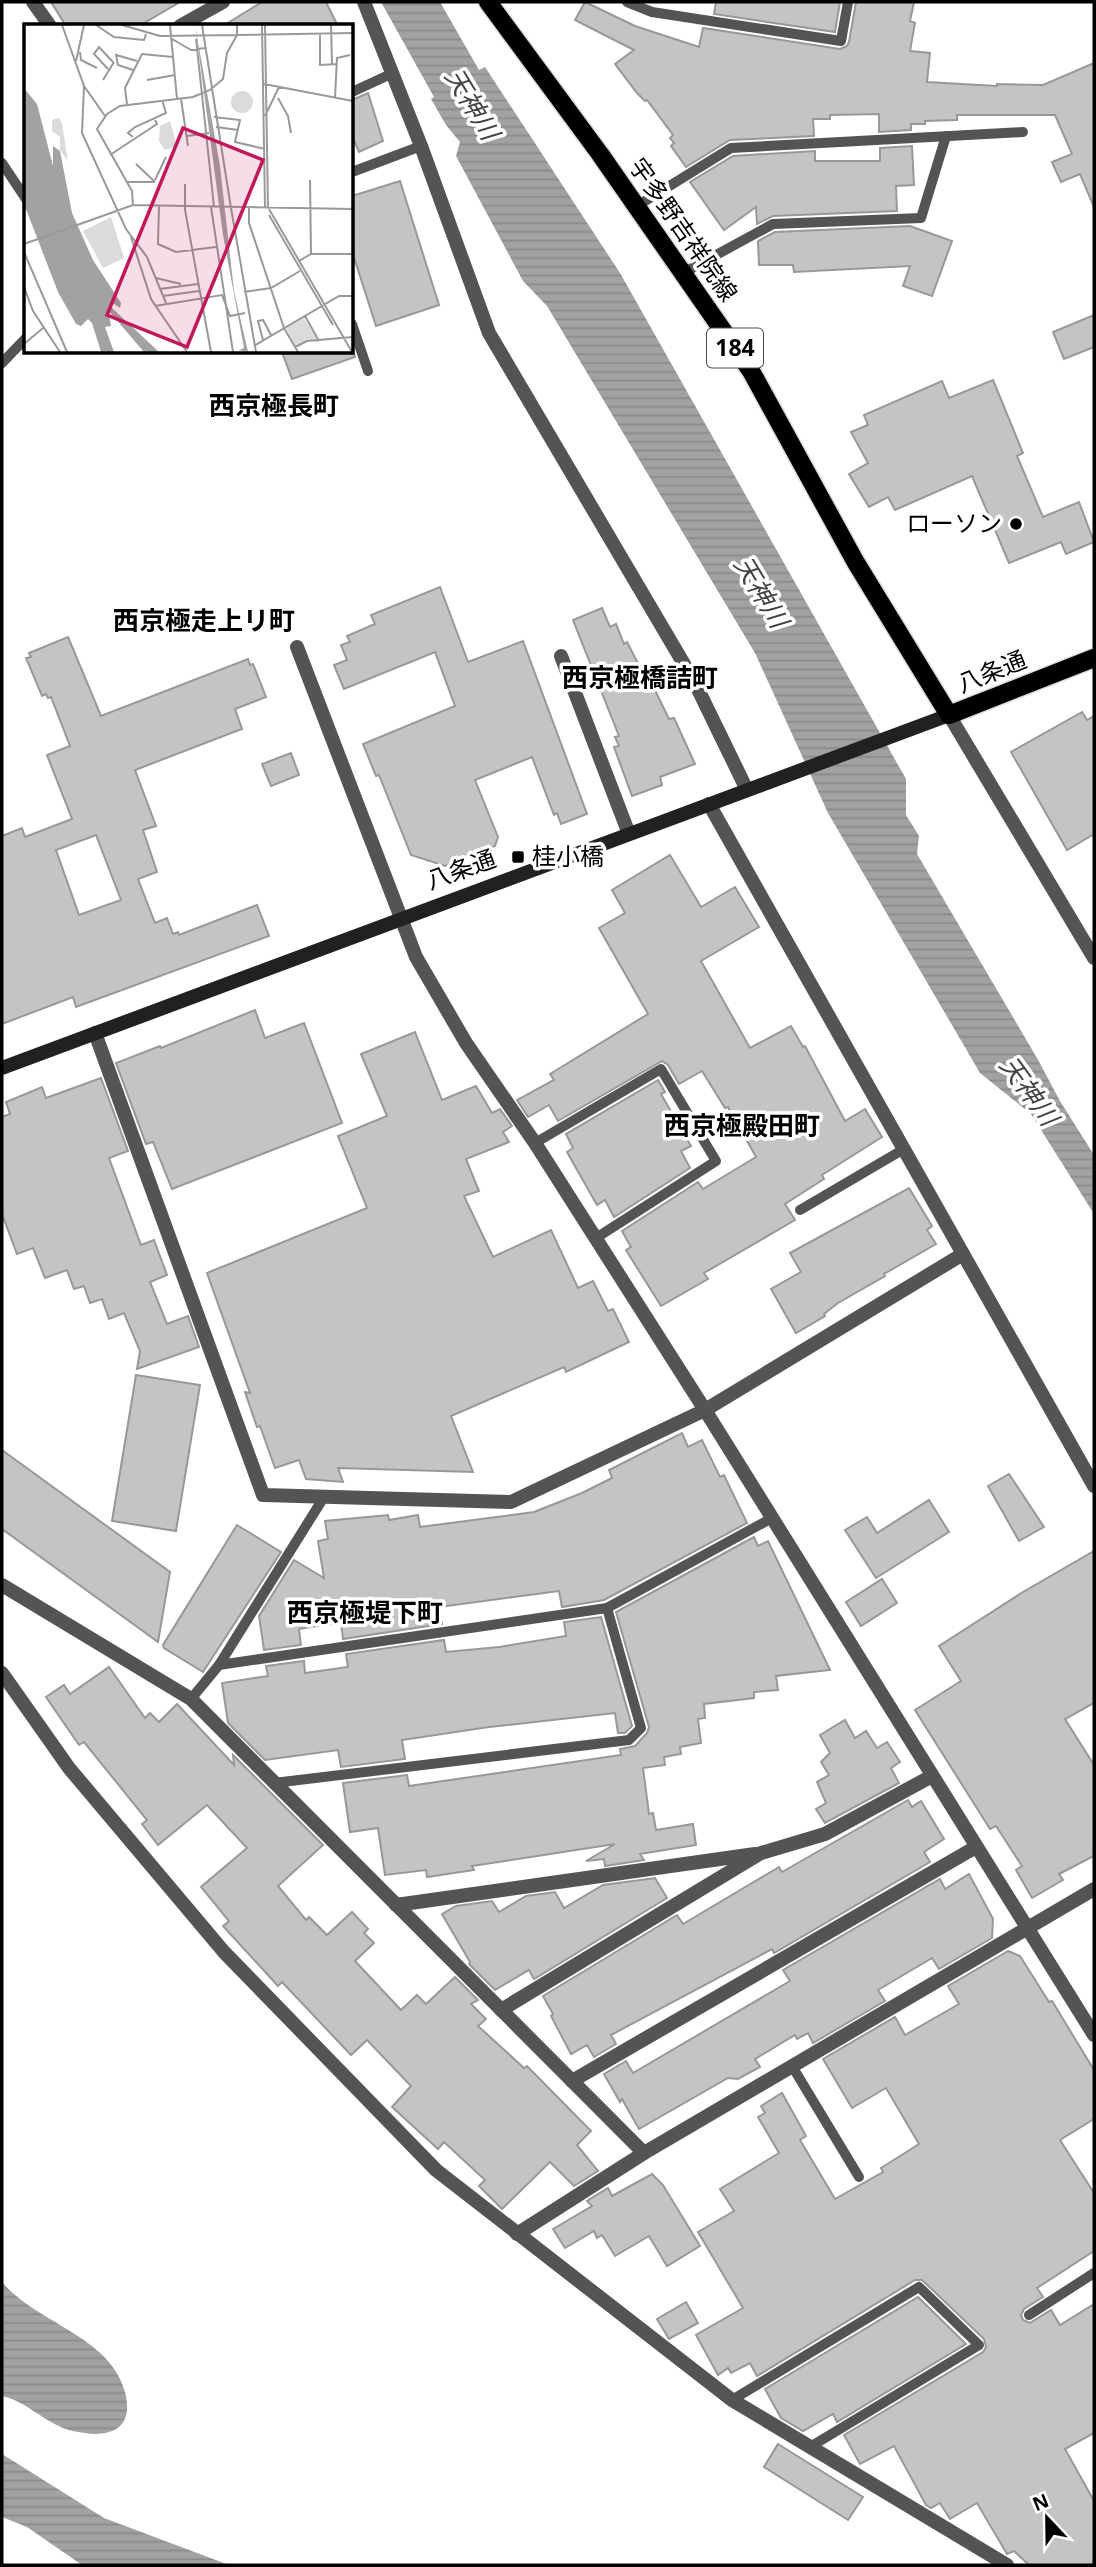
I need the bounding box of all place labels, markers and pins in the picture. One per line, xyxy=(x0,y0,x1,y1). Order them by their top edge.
place label: ローソン xyxy=(906,506,1002,539)
marker: ローソン xyxy=(1008,516,1024,532)
place label: 桂小橋 xyxy=(532,839,604,872)
marker: 桂小橋 xyxy=(510,849,526,865)

